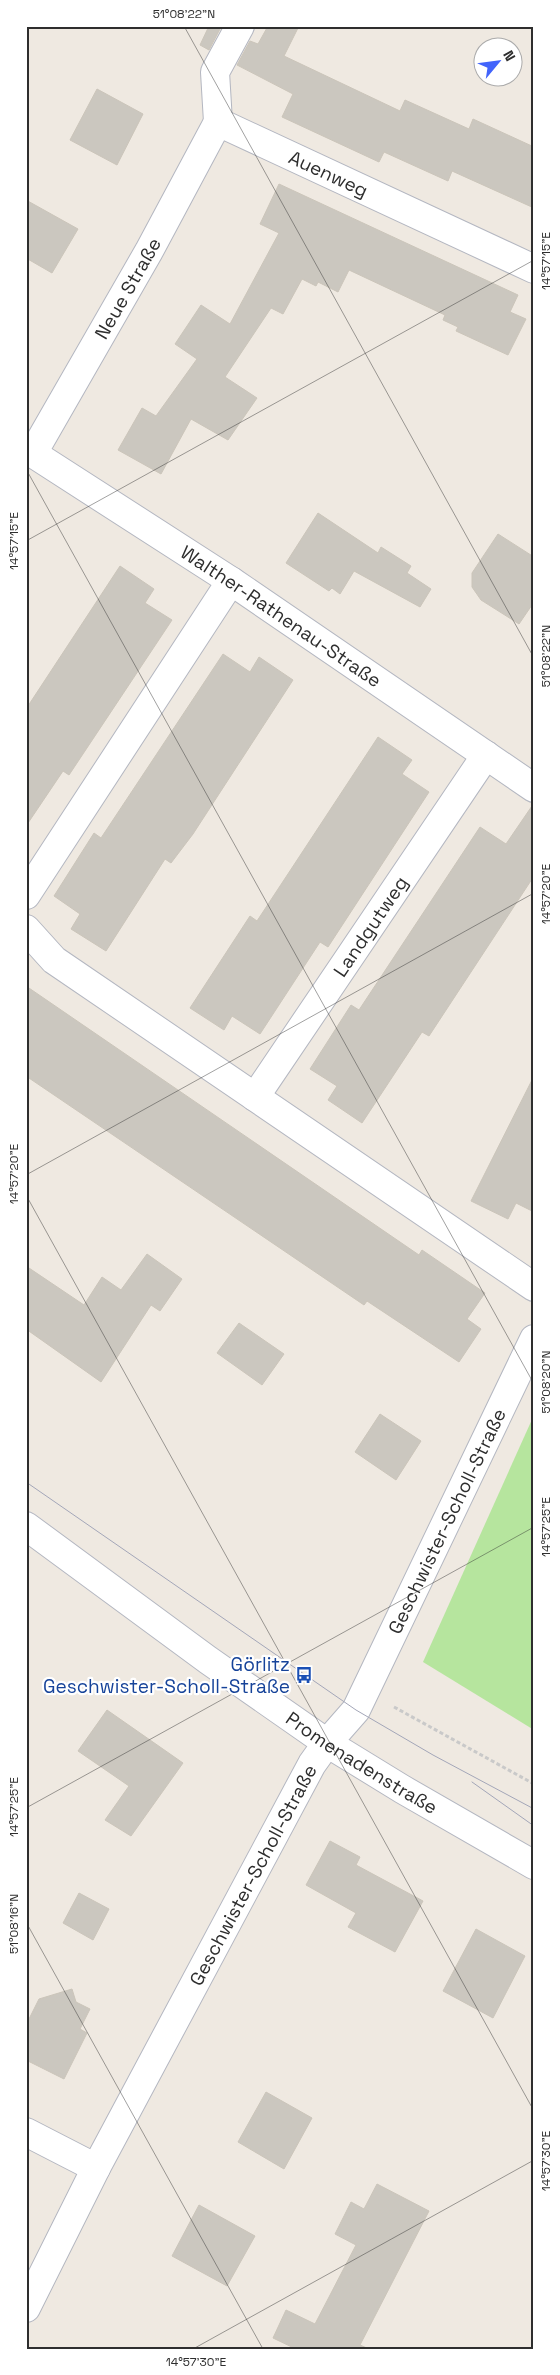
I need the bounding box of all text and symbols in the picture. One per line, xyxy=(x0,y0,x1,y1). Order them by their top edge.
text: 51°08'22"N xyxy=(153,6,215,22)
north arrow xyxy=(472,38,522,88)
text: N xyxy=(499,47,520,64)
street label: Auenweg xyxy=(285,145,372,203)
text: 14°57'15"E xyxy=(538,232,554,290)
street label: Neue Straße xyxy=(89,233,167,344)
text: 14°57'15"E xyxy=(6,512,22,570)
street label: Walther-Rathenau-Straße xyxy=(176,540,386,693)
text: 51°08'22"N xyxy=(538,625,554,687)
text: 14°57'20"E xyxy=(538,863,554,924)
street label: Landgutweg xyxy=(328,871,414,982)
text: 14°57'20"E xyxy=(6,1143,22,1204)
text: 51°08'20"N xyxy=(538,1351,554,1413)
street label: Geschwister-Scholl-Straße xyxy=(382,1404,512,1638)
text: 14°57'25"E xyxy=(538,1497,554,1557)
place label: Görlitz Geschwister-Scholl-Straße xyxy=(43,1652,290,1699)
bus stop icon: Görlitz Geschwister-Scholl-Straße xyxy=(294,1665,314,1685)
street label: Promenadenstraße xyxy=(281,1706,442,1820)
street label: Geschwister-Scholl-Straße xyxy=(184,1760,323,1990)
text: 14°57'25"E xyxy=(6,1777,22,1837)
text: 51°08'16"N xyxy=(6,1894,22,1954)
text: 14°57'30"E xyxy=(538,2130,554,2191)
text: 14°57'30"E xyxy=(166,2354,227,2370)

